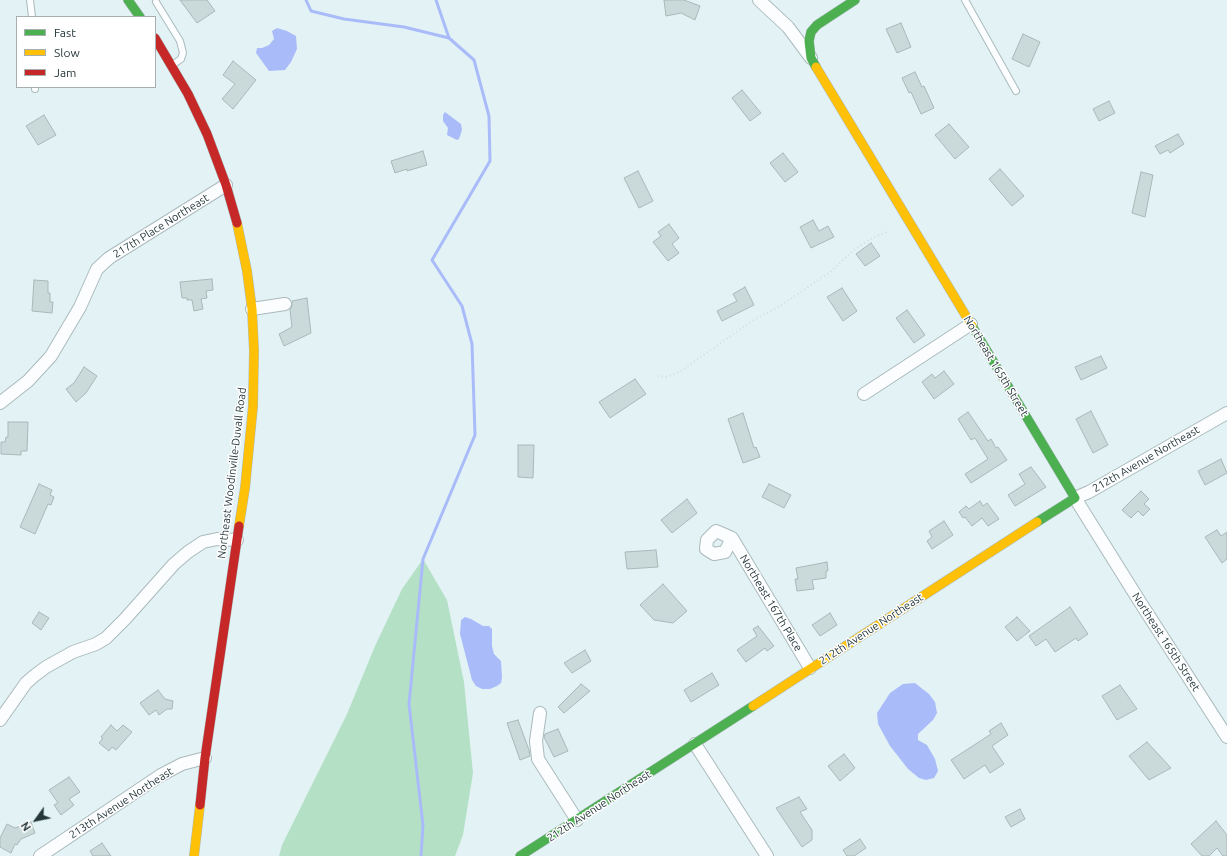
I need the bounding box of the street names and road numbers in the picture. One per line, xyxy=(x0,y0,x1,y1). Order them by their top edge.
street label: 217th Place Northeast xyxy=(111,191,211,261)
street label: Northeast 165th Street xyxy=(961,313,1031,419)
street label: Northeast Woodinville-Duvall Road xyxy=(215,387,249,559)
street label: 212th Avenue Northeast xyxy=(1090,423,1202,495)
street label: Northeast 167th Place xyxy=(737,552,805,654)
street label: 212th Avenue Northeast xyxy=(817,590,925,668)
street label: Northeast 165th Street xyxy=(1129,590,1203,694)
street label: 213th Avenue Northeast xyxy=(67,764,175,842)
street label: 212th Avenue Northeast xyxy=(545,767,653,845)

